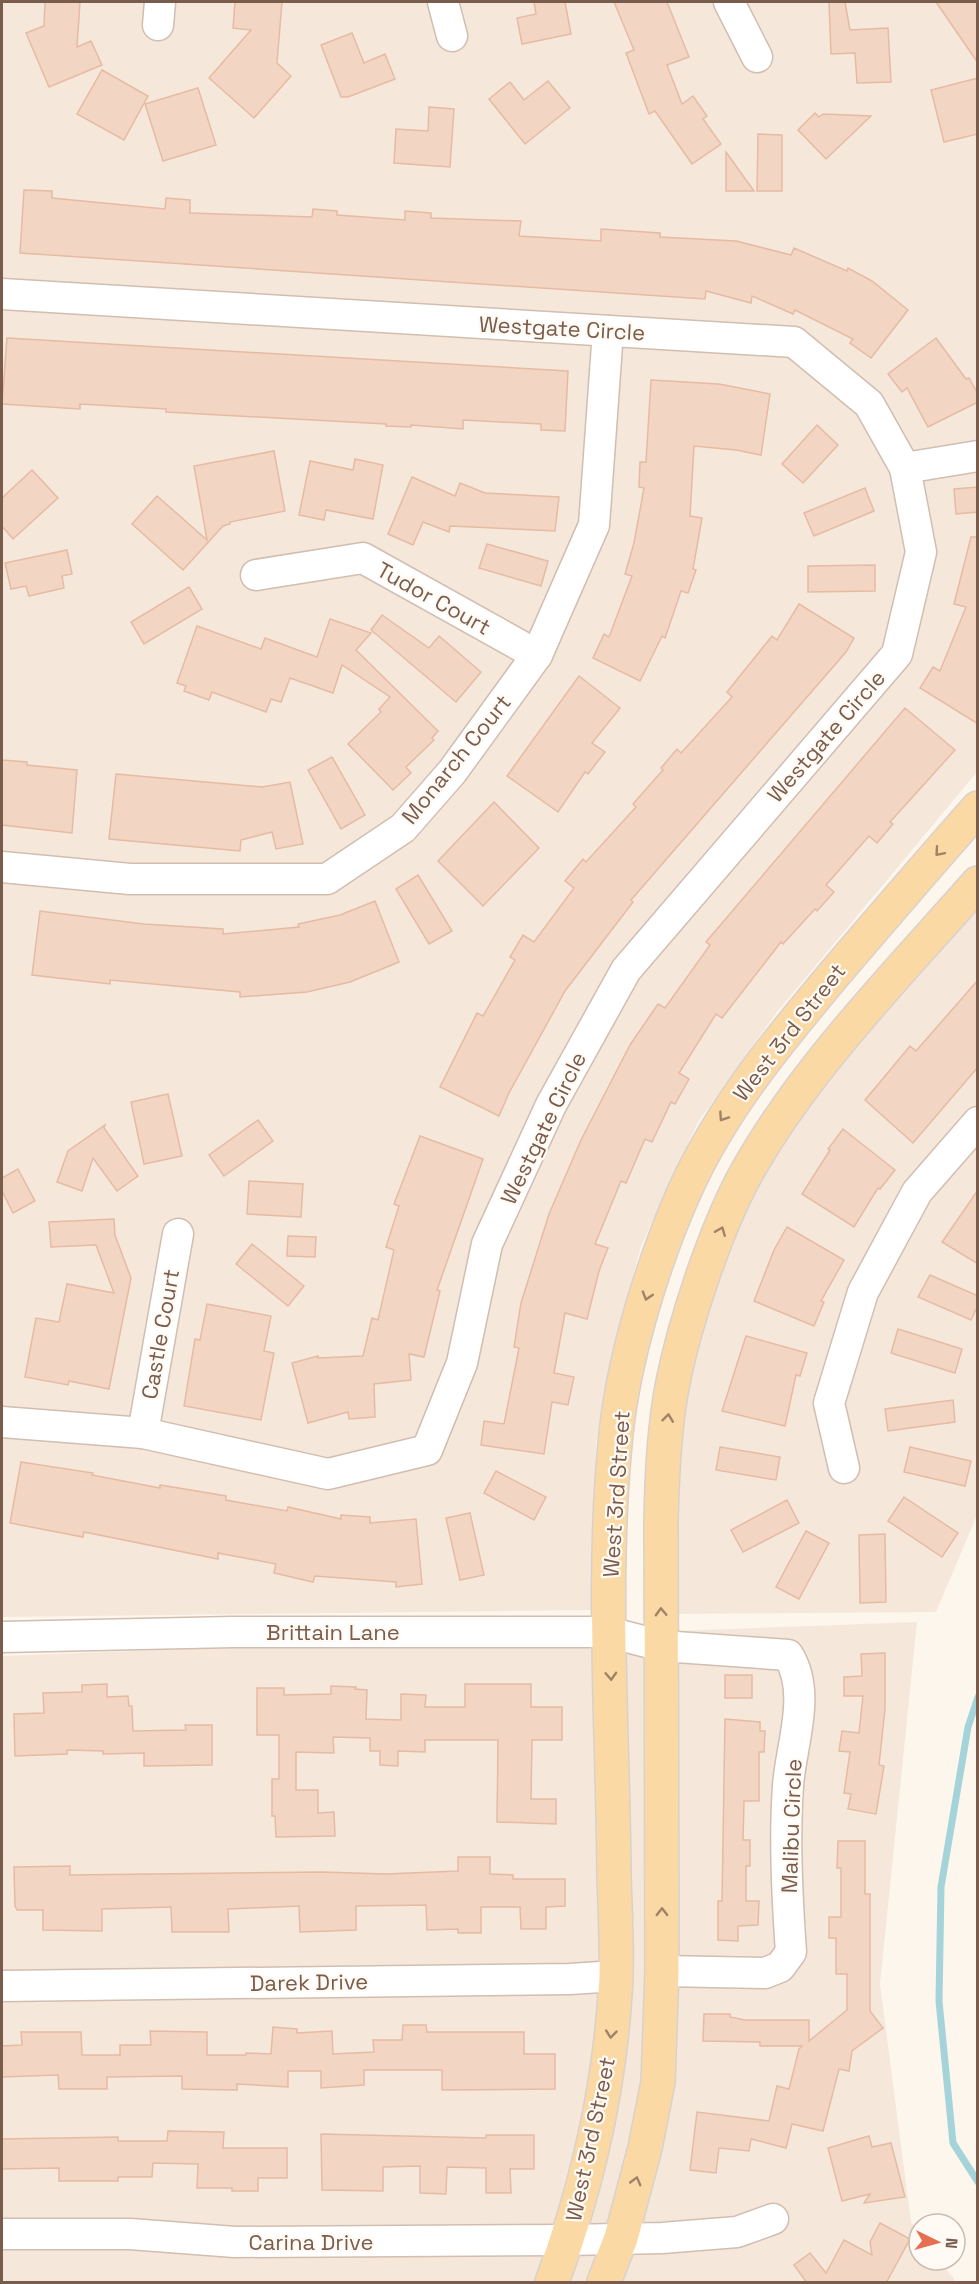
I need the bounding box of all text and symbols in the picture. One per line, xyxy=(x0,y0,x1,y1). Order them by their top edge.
street label: Westgate Circle xyxy=(478,310,646,346)
street label: Tudor Court xyxy=(372,555,496,641)
street label: Westgate Circle xyxy=(761,664,891,808)
street label: Monarch Court xyxy=(395,689,517,829)
one-way arrow xyxy=(935,845,946,856)
street label: West 3rd Street xyxy=(726,957,852,1107)
street label: Westgate Circle xyxy=(494,1047,592,1209)
one-way arrow xyxy=(720,1111,731,1122)
one-way arrow xyxy=(714,1226,726,1237)
street label: Castle Court xyxy=(135,1267,185,1401)
one-way arrow xyxy=(642,1290,654,1301)
street label: West 3rd Street xyxy=(596,1410,636,1578)
one-way arrow xyxy=(662,1413,674,1422)
one-way arrow xyxy=(654,1608,667,1617)
street label: Brittain Lane xyxy=(266,1618,400,1646)
one-way arrow xyxy=(604,1672,617,1681)
street label: Malibu Circle xyxy=(775,1758,807,1894)
one-way arrow xyxy=(656,1908,668,1917)
street label: Darek Drive xyxy=(250,1967,368,1997)
one-way arrow xyxy=(605,2030,618,2039)
street label: West 3rd Street xyxy=(559,2054,621,2224)
one-way arrow xyxy=(629,2176,641,2187)
north arrow xyxy=(907,2212,967,2272)
street label: Carina Drive xyxy=(249,2228,373,2256)
text: N xyxy=(941,2237,962,2250)

